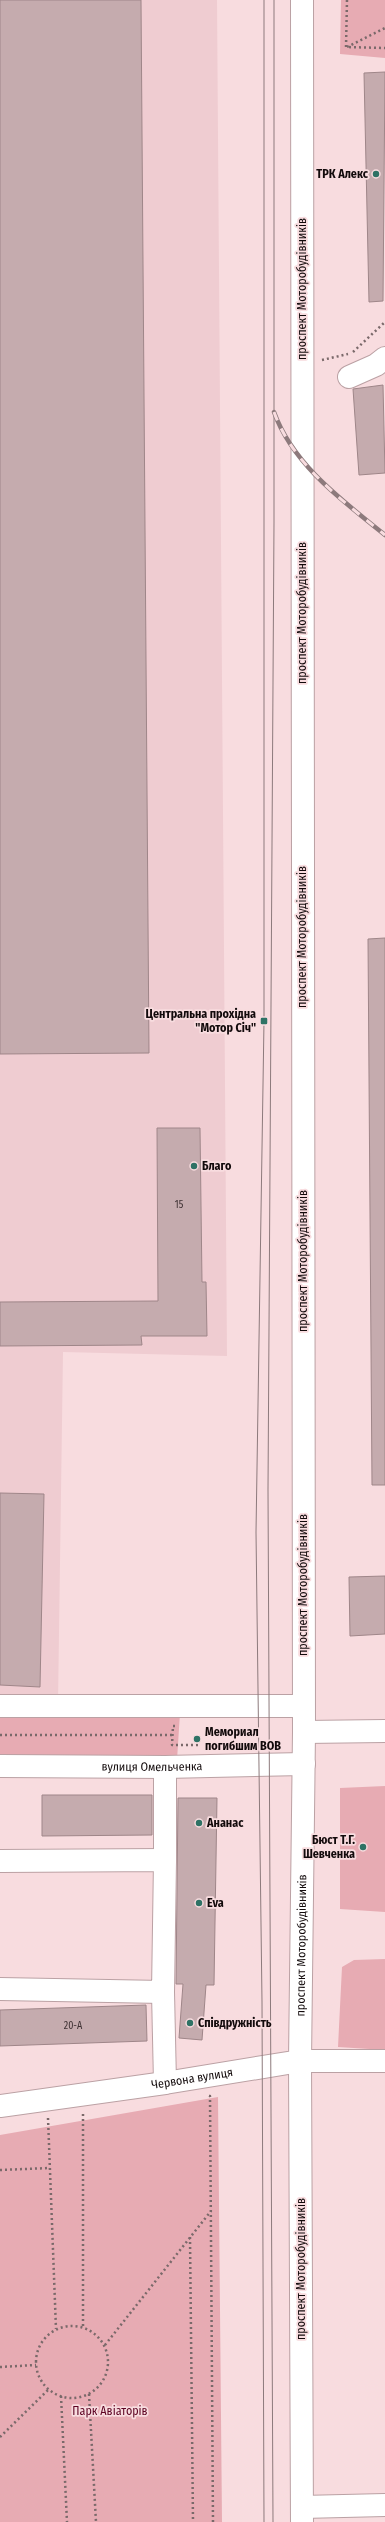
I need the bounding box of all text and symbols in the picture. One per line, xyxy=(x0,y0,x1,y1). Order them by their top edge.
place label: ТРК Алекс xyxy=(316,167,369,181)
marker: ТРК Алекс xyxy=(371,169,381,179)
street label: проспект Моторобудівників xyxy=(295,218,309,360)
street label: проспект Моторобудівників xyxy=(295,542,309,684)
street label: проспект Моторобудівників xyxy=(295,866,309,1008)
place label: Центральна прохідна "Мотор Січ" xyxy=(146,1007,256,1035)
marker: Центральна прохідна "Мотор Січ" xyxy=(259,1016,269,1026)
place label: Благо xyxy=(202,1159,232,1173)
marker: Благо xyxy=(189,1161,199,1171)
street label: проспект Моторобудівників xyxy=(296,1190,310,1332)
house number: 15 xyxy=(175,1199,184,1211)
street label: проспект Моторобудівників xyxy=(296,1514,310,1656)
place label: Мемориал погибшим ВОВ xyxy=(205,1725,281,1753)
marker: Мемориал погибшим ВОВ xyxy=(192,1734,202,1744)
street label: вулиця Омельченка xyxy=(102,1759,203,1774)
place label: Ананас xyxy=(206,1816,244,1830)
marker: Ананас xyxy=(194,1818,204,1828)
place label: Бюст Т.Г. Шевченка xyxy=(303,1833,355,1861)
marker: Бюст Т.Г. Шевченка xyxy=(358,1842,368,1852)
street label: проспект Моторобудівників xyxy=(294,1874,309,2017)
place label: Eva xyxy=(207,1896,224,1910)
marker: Eva xyxy=(194,1898,204,1908)
place label: Співдружність xyxy=(198,2016,272,2030)
marker: Співдружність xyxy=(185,2018,195,2028)
house number: 20-А xyxy=(64,2020,83,2032)
street label: Червона вулиця xyxy=(150,2065,234,2092)
street label: проспект Моторобудівників xyxy=(294,2198,308,2340)
park label: Парк Авіаторів xyxy=(72,2404,148,2418)

